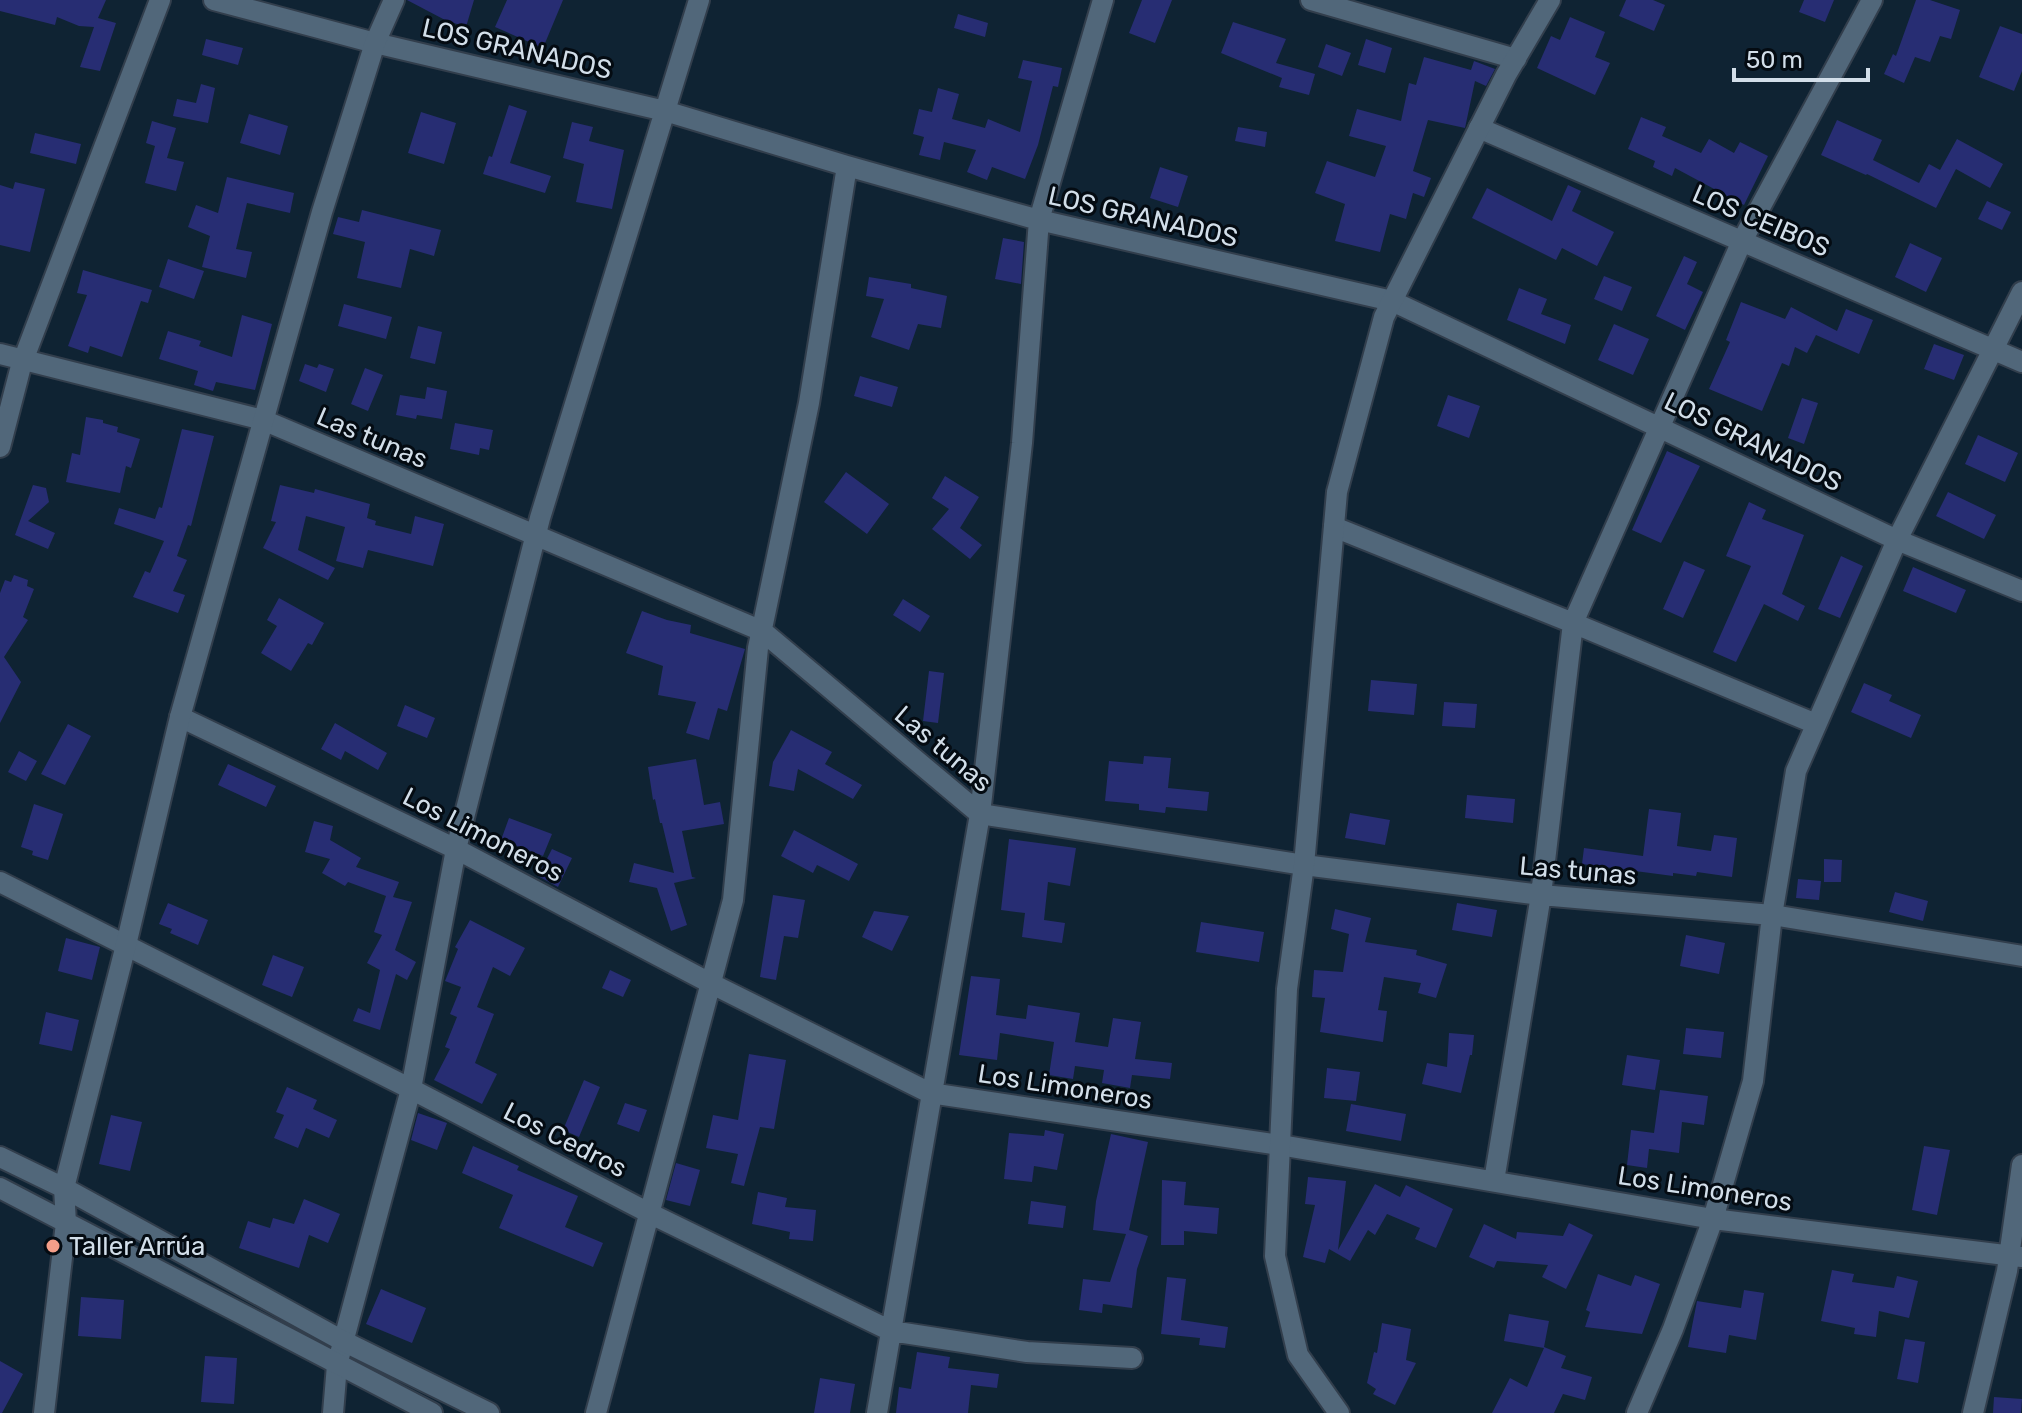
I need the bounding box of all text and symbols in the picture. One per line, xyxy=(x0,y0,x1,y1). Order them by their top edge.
street label: LOS GRANADOS xyxy=(419,12,615,86)
scale bar xyxy=(1734,32,1868,82)
text: 50 m xyxy=(1746,46,1803,74)
street label: LOS CEIBOS xyxy=(1688,178,1834,264)
street label: LOS GRANADOS xyxy=(1045,180,1241,254)
street label: LOS GRANADOS xyxy=(1659,386,1847,498)
street label: Las tunas xyxy=(312,401,432,475)
street label: Las tunas xyxy=(888,699,998,799)
street label: Los Limoneros xyxy=(398,781,568,889)
street label: Las tunas xyxy=(1518,850,1638,892)
street label: Los Limoneros xyxy=(976,1058,1154,1116)
street label: Los Cedros xyxy=(498,1096,632,1184)
street label: Los Limoneros xyxy=(1616,1160,1794,1218)
place label: Taller Arrúa xyxy=(69,1231,205,1262)
marker: Taller Arrúa xyxy=(44,1237,62,1255)

